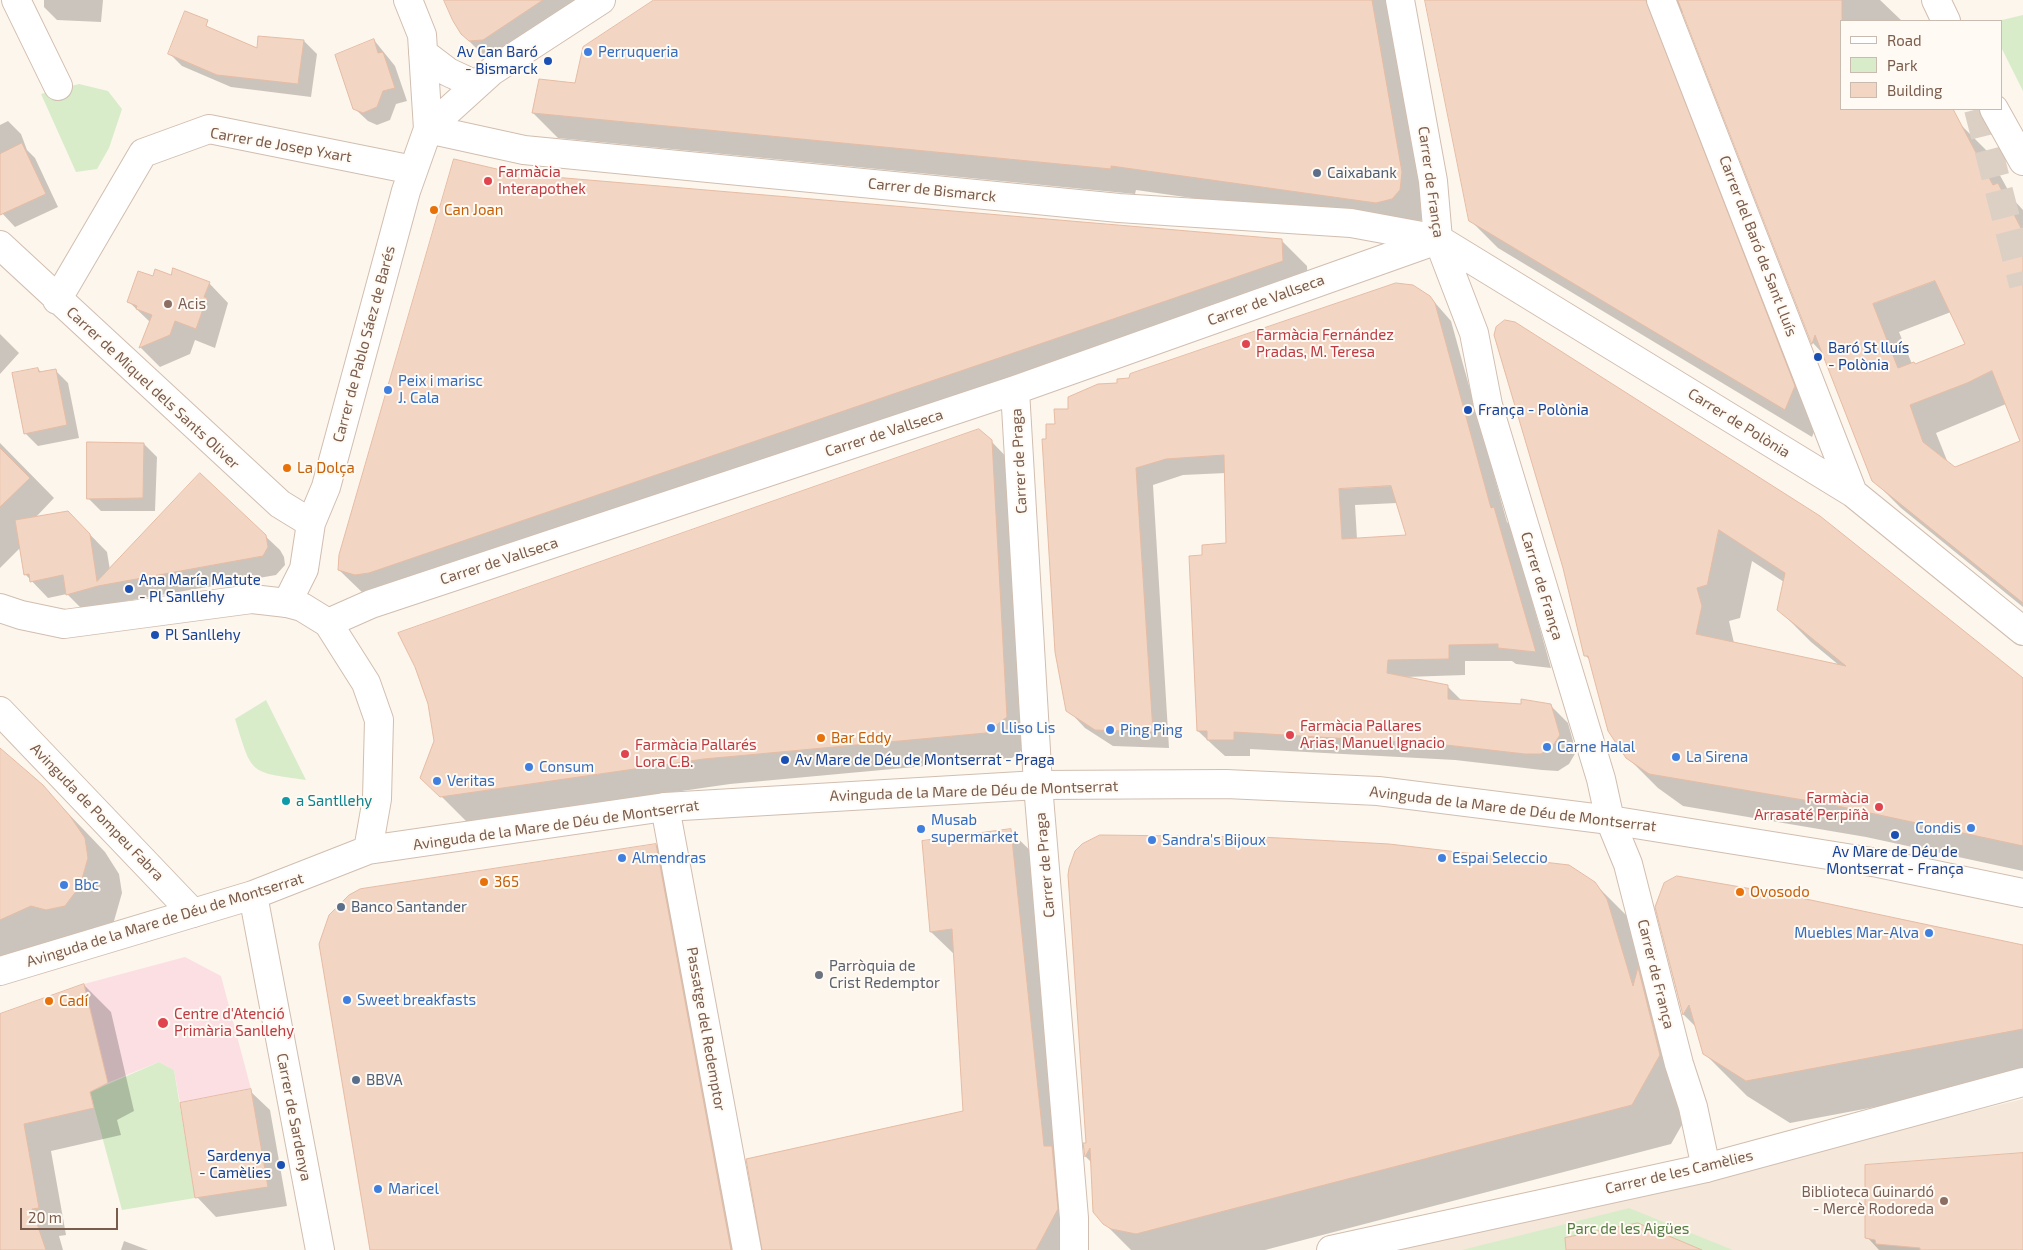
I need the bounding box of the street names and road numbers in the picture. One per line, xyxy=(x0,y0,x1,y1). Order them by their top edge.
street label: Carrer de Josep Yxart xyxy=(209,124,353,166)
street label: Carrer de França xyxy=(1414,125,1448,239)
street label: Carrer del Baró de Sant Lluís xyxy=(1715,153,1801,339)
street label: Carrer de Bismarck xyxy=(867,174,997,206)
street label: Carrer de Pablo Sáez de Barés xyxy=(329,244,399,444)
street label: Carrer de Vallseca xyxy=(1205,270,1327,330)
street label: Carrer de Miquel dels Sants Oliver xyxy=(63,303,243,473)
street label: Carrer de Polònia xyxy=(1685,384,1793,462)
street label: Carrer de Vallseca xyxy=(823,405,945,461)
street label: Carrer de Praga xyxy=(1007,408,1031,514)
street label: Carrer de França xyxy=(1517,530,1567,642)
street label: Carrer de Vallseca xyxy=(438,533,560,589)
street label: Avinguda de Pompeu Fabra xyxy=(26,739,168,885)
street label: Avinguda de la Mare de Déu de Montserrat xyxy=(829,777,1119,805)
street label: Avinguda de la Mare de Déu de Montserrat xyxy=(1369,782,1657,836)
street label: Avinguda de la Mare de Déu de Montserrat xyxy=(412,796,700,854)
street label: Carrer de Praga xyxy=(1031,812,1059,918)
street label: Avinguda de la Mare de Déu de Montserrat xyxy=(24,869,306,971)
street label: Carrer de França xyxy=(1634,917,1678,1031)
street label: Passatge del Redemptor xyxy=(683,946,729,1112)
street label: Carrer de Sardenya xyxy=(273,1051,315,1183)
street label: Carrer de les Camèlies xyxy=(1603,1146,1755,1198)

